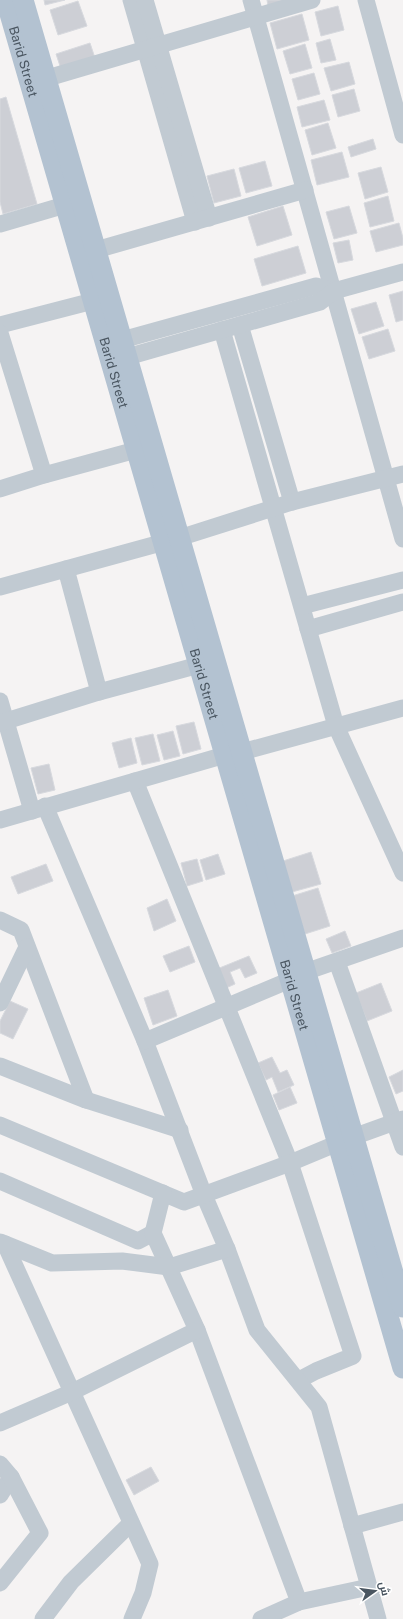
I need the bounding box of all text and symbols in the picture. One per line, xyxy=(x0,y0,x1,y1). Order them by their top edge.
street label: Barid Street xyxy=(6,24,41,99)
street label: Barid Street xyxy=(96,336,131,410)
street label: Barid Street xyxy=(187,647,221,721)
street label: Barid Street xyxy=(277,958,312,1032)
north arrow xyxy=(355,1571,395,1611)
text: ش xyxy=(376,1580,392,1597)

